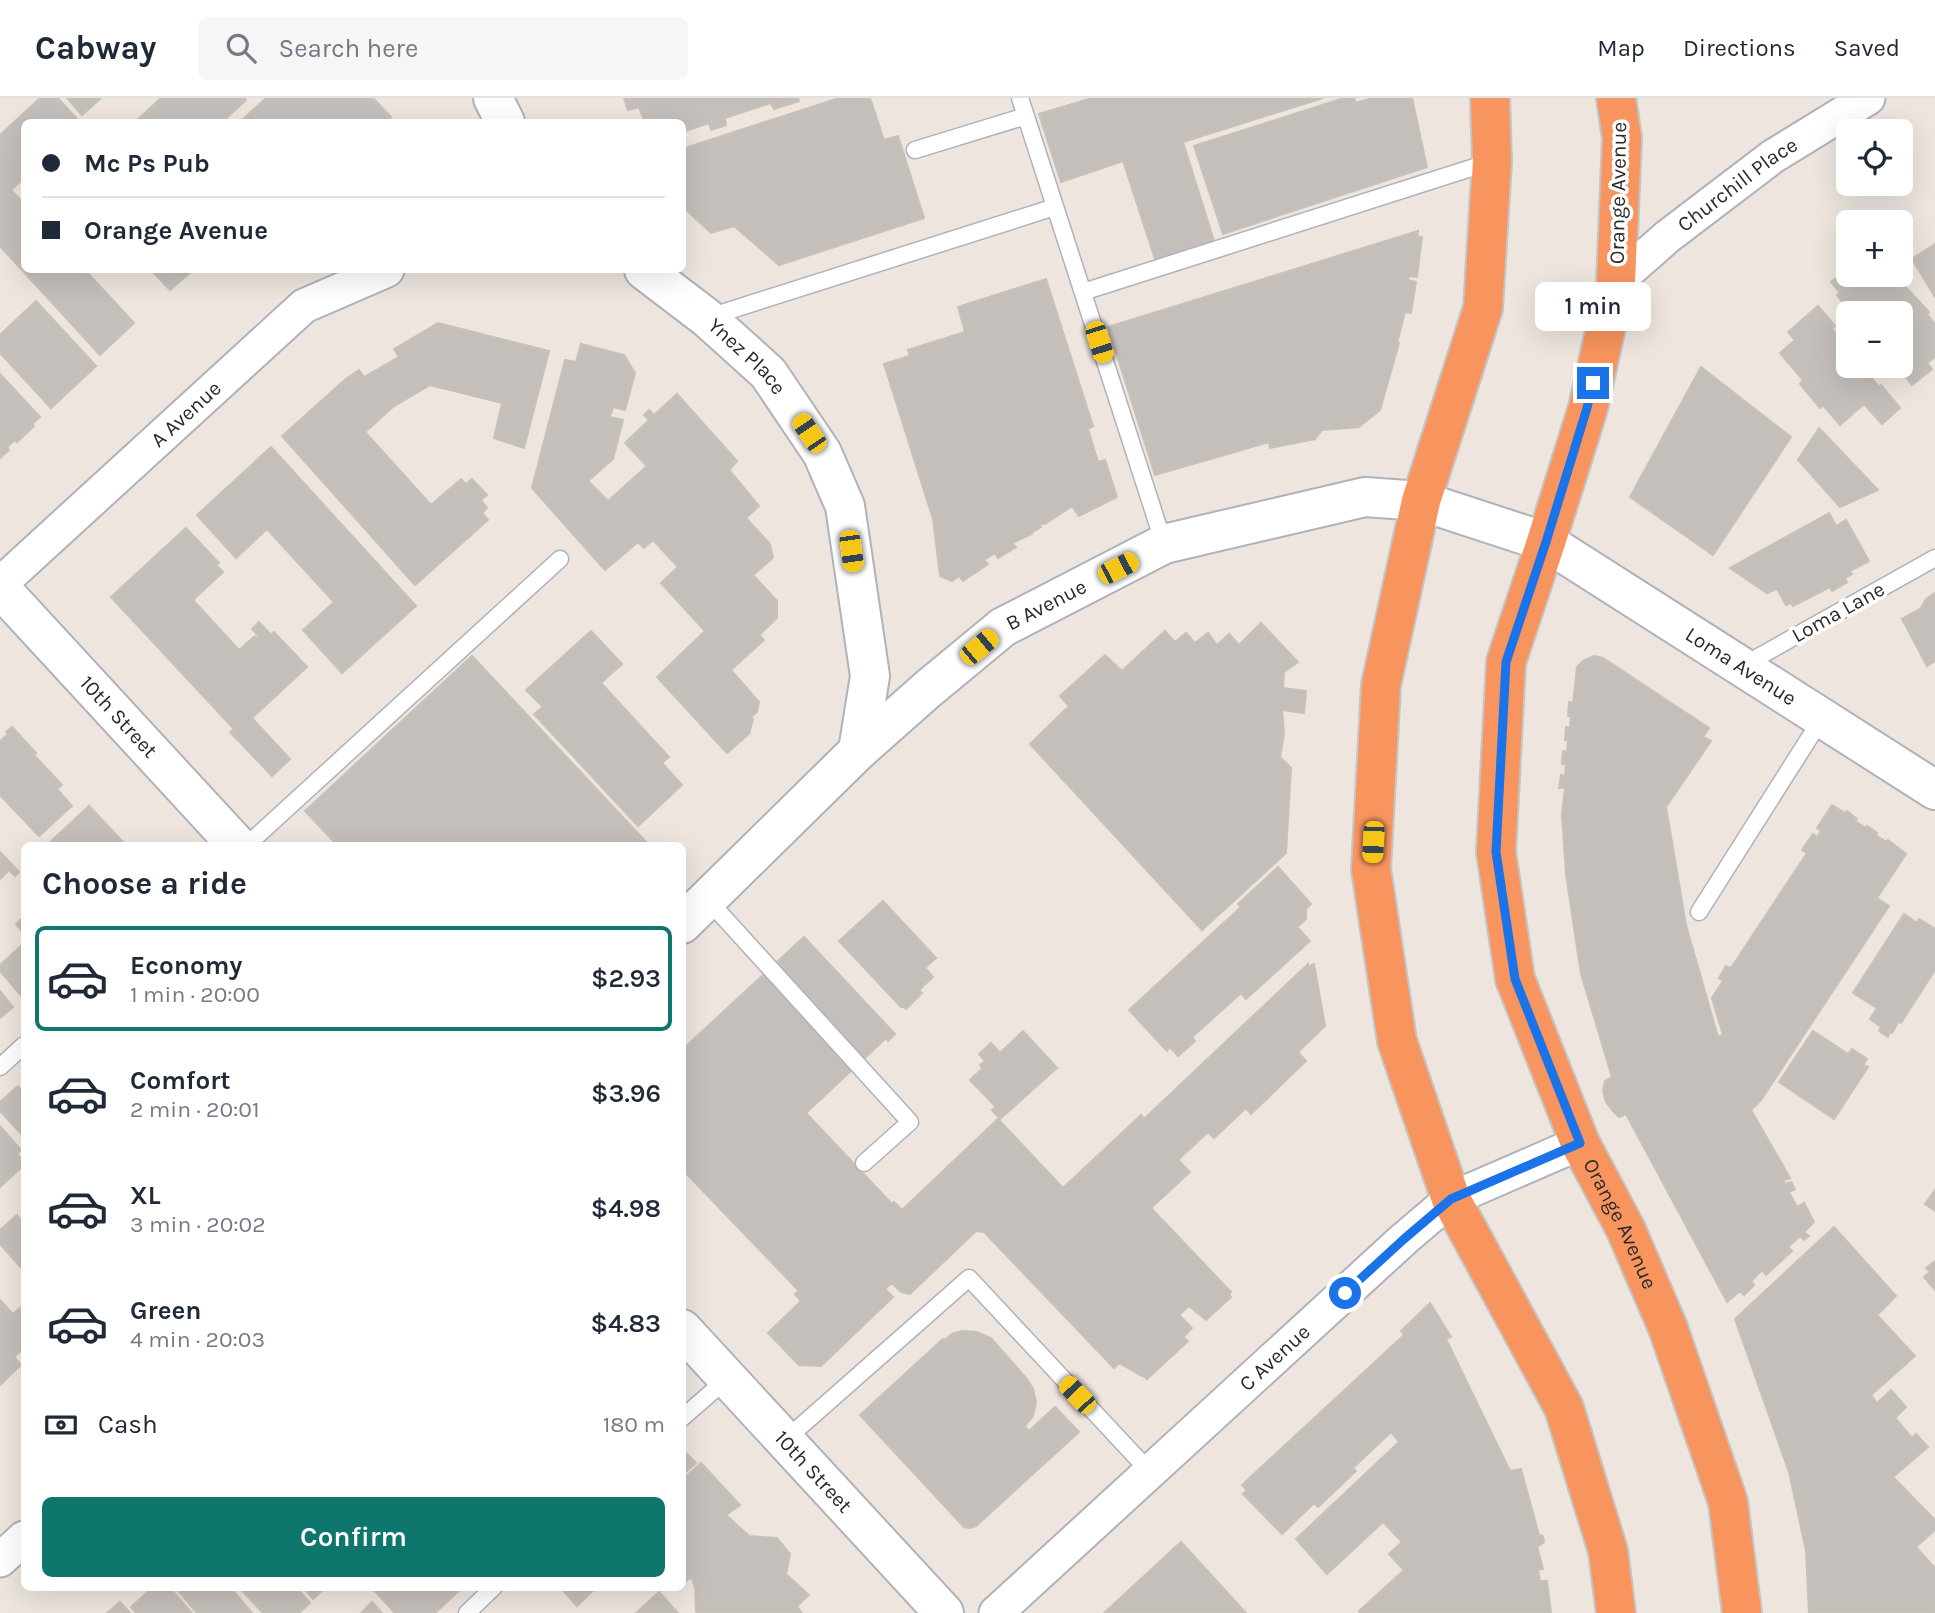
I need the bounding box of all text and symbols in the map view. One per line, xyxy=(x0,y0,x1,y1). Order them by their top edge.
search box xyxy=(198,17,688,80)
text: Cabway xyxy=(35,29,156,67)
icon: search xyxy=(222,29,260,67)
text: Search here xyxy=(278,33,418,64)
text: Map xyxy=(1597,34,1645,62)
text: Directions xyxy=(1683,34,1796,62)
text: Saved xyxy=(1834,34,1900,62)
map controls xyxy=(1836,119,1913,378)
button: locate xyxy=(1836,119,1913,196)
street label: Orange Avenue xyxy=(1605,122,1631,264)
street label: Churchill Place xyxy=(1673,132,1802,237)
text: Mc Ps Pub xyxy=(84,148,210,179)
button: + xyxy=(1836,210,1913,287)
text: Orange Avenue xyxy=(84,215,268,246)
callout: 1 min xyxy=(1535,282,1651,330)
text: 1 min xyxy=(1564,293,1622,320)
button: − xyxy=(1836,301,1913,378)
street label: Ynez Place xyxy=(704,313,791,399)
car xyxy=(1083,319,1116,365)
route end xyxy=(1577,367,1609,399)
street label: A Avenue xyxy=(146,376,226,452)
car xyxy=(789,410,830,456)
car xyxy=(838,529,865,573)
car xyxy=(1095,549,1142,587)
street label: B Avenue xyxy=(1002,574,1090,635)
street label: Loma Lane xyxy=(1787,577,1889,647)
street label: Loma Avenue xyxy=(1681,622,1801,710)
car xyxy=(957,625,1002,669)
street label: 10th Street xyxy=(75,671,162,763)
car xyxy=(1362,820,1385,864)
text: Choose a ride xyxy=(42,865,247,902)
icon: car xyxy=(46,947,109,1010)
text: Economy xyxy=(130,950,242,981)
text: $2.93 xyxy=(591,963,661,994)
text: 1 min · 20:00 xyxy=(130,981,260,1008)
icon: car xyxy=(46,1062,109,1125)
text: Comfort xyxy=(130,1065,231,1096)
text: $3.96 xyxy=(591,1078,661,1109)
text: 2 min · 20:01 xyxy=(130,1096,260,1123)
street label: Orange Avenue xyxy=(1578,1154,1662,1293)
icon: car xyxy=(46,1177,109,1240)
text: XL xyxy=(130,1180,161,1211)
text: $4.98 xyxy=(591,1193,661,1224)
text: 3 min · 20:02 xyxy=(130,1211,266,1238)
route start xyxy=(1329,1277,1361,1309)
icon: car xyxy=(46,1292,109,1355)
text: Green xyxy=(130,1295,202,1326)
text: $4.83 xyxy=(590,1308,661,1339)
street label: C Avenue xyxy=(1234,1319,1315,1396)
text: 4 min · 20:03 xyxy=(130,1326,265,1353)
car xyxy=(1055,1372,1100,1418)
icon: cash xyxy=(42,1406,80,1444)
text: Cash xyxy=(98,1409,158,1440)
text: 180 m xyxy=(603,1411,665,1438)
street label: 10th Street xyxy=(770,1426,857,1518)
button: Confirm xyxy=(42,1497,665,1577)

